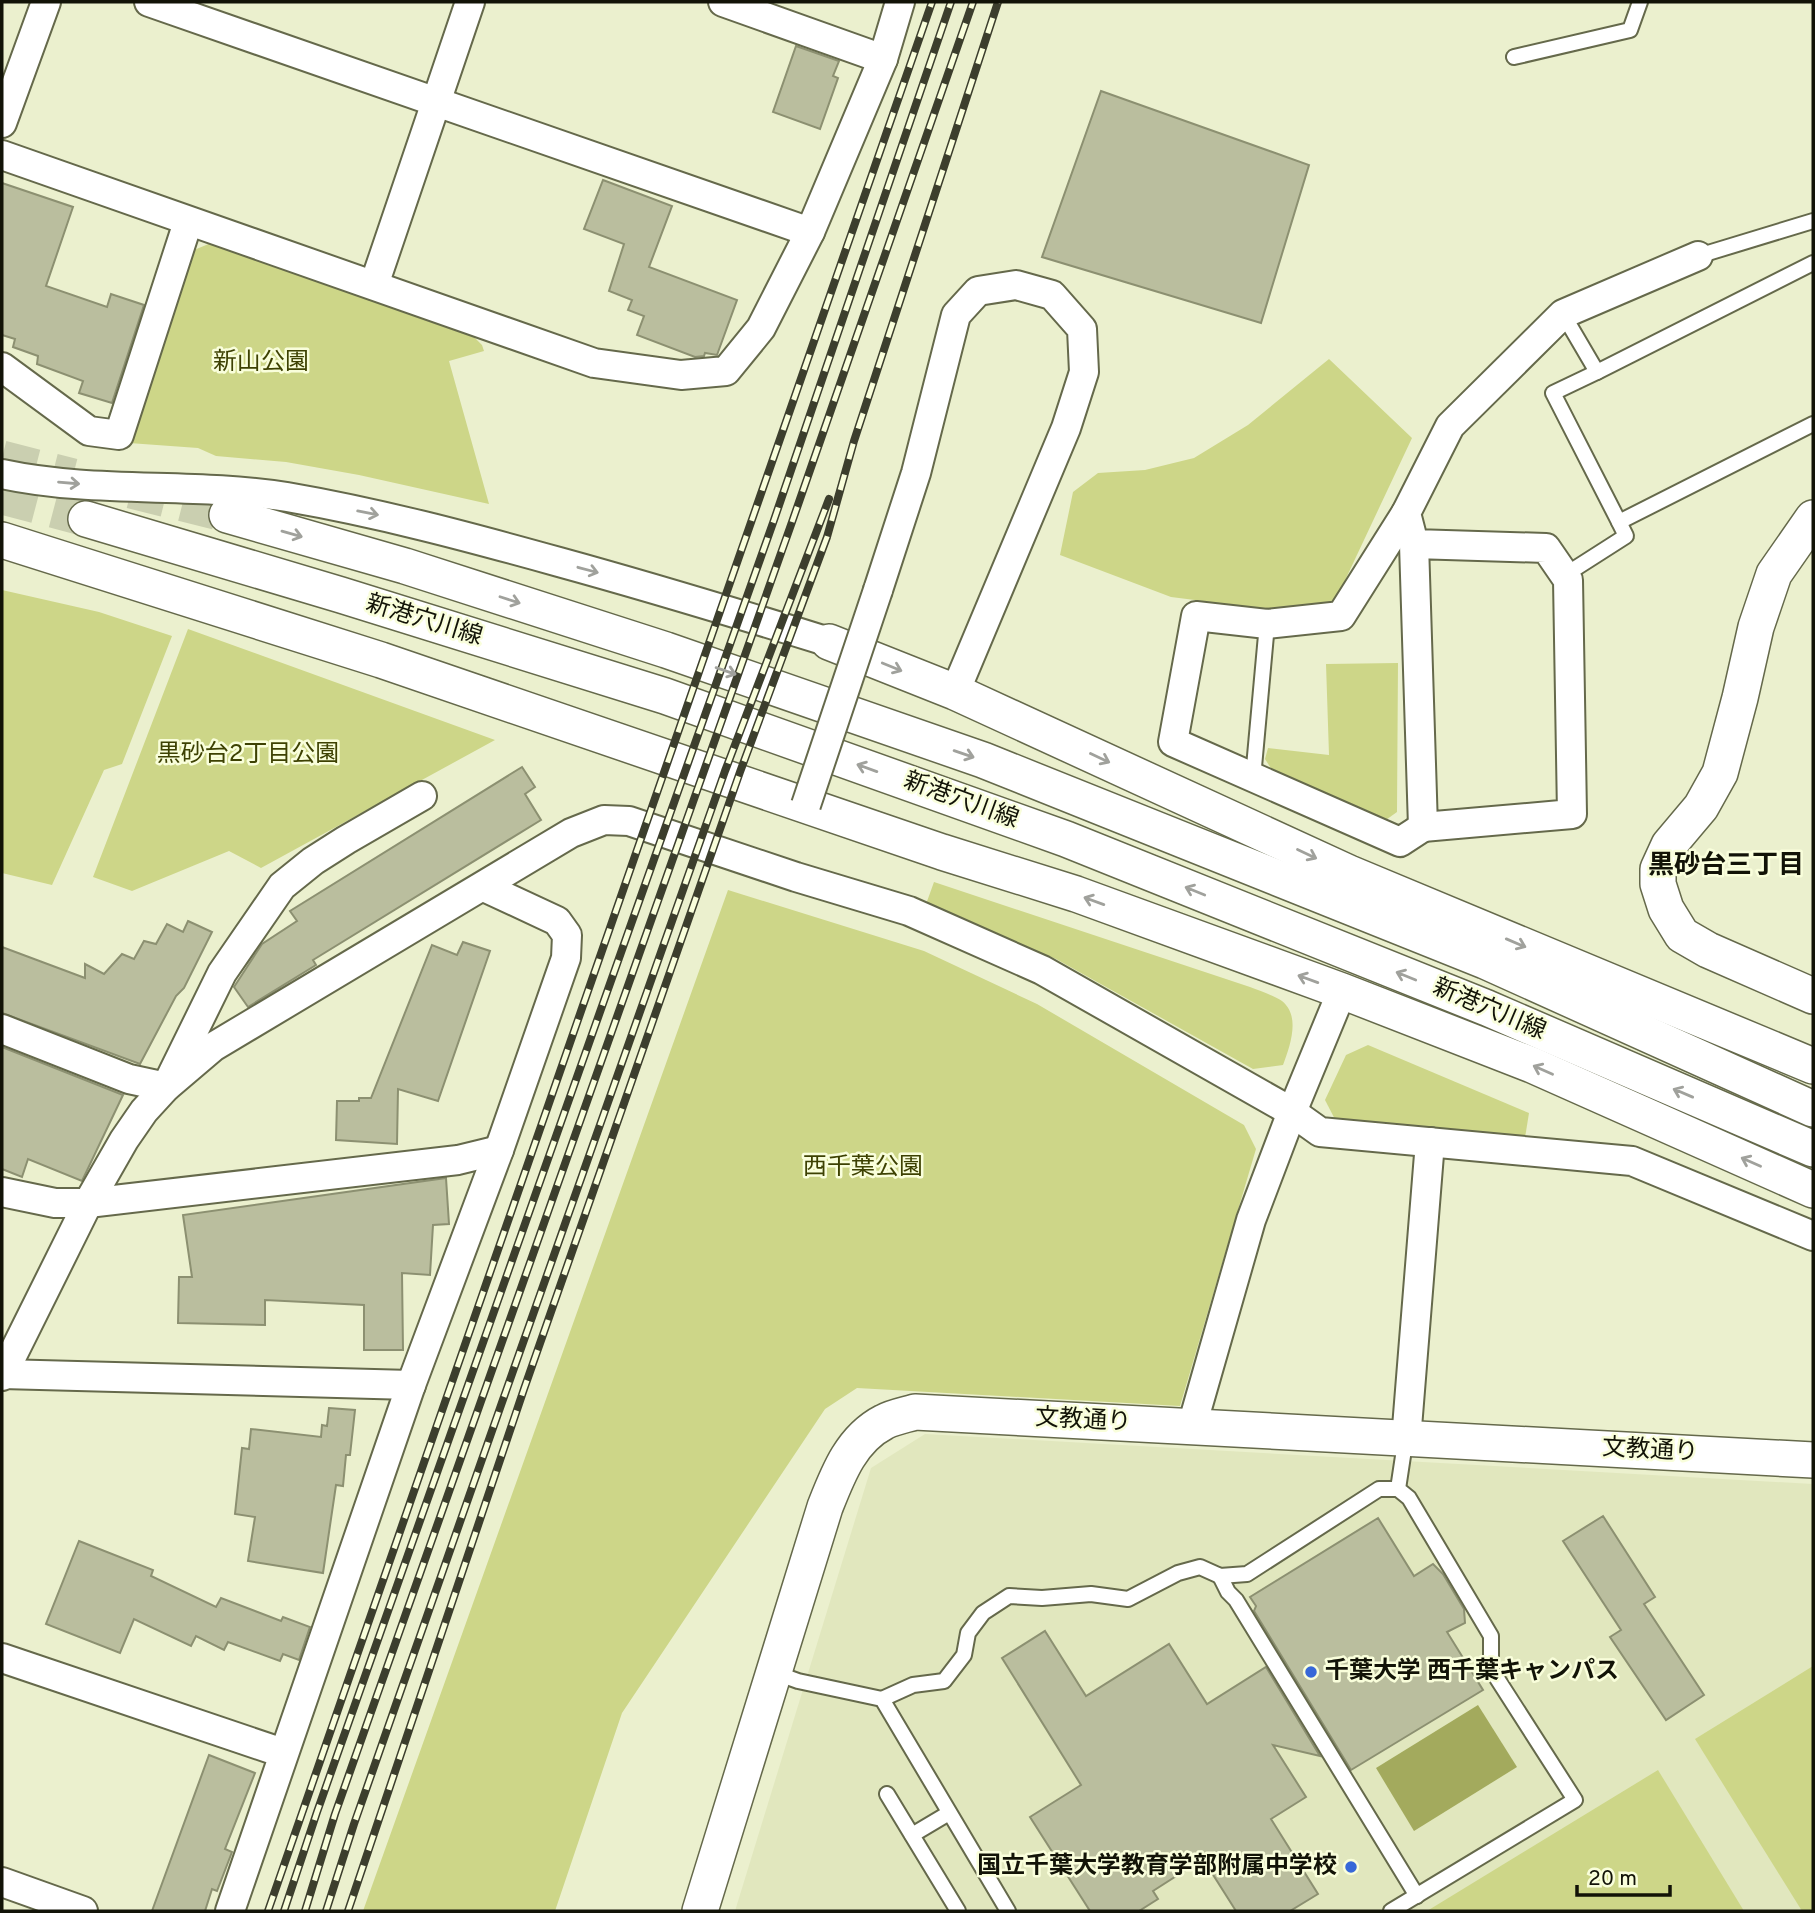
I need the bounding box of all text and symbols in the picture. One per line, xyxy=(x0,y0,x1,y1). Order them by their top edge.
park label: 新山公園 xyxy=(213,348,309,378)
one-way arrow xyxy=(58,477,80,490)
one-way arrow xyxy=(356,507,379,521)
one-way arrow xyxy=(281,528,303,541)
one-way arrow xyxy=(577,564,599,577)
street label: 新港穴川線 xyxy=(362,589,486,653)
one-way arrow xyxy=(499,594,521,607)
one-way arrow xyxy=(881,661,902,674)
one-way arrow xyxy=(715,665,737,678)
park label: 黒砂台2丁目公園 xyxy=(157,740,339,770)
one-way arrow xyxy=(953,749,975,761)
one-way arrow xyxy=(1089,752,1110,766)
one-way arrow xyxy=(856,761,878,774)
street label: 新港穴川線 xyxy=(899,766,1023,836)
one-way arrow xyxy=(1296,848,1317,861)
district label: 黒砂台三丁目 xyxy=(1648,850,1804,883)
one-way arrow xyxy=(1184,883,1206,896)
one-way arrow xyxy=(1084,894,1106,906)
one-way arrow xyxy=(1505,938,1526,951)
one-way arrow xyxy=(1395,968,1417,981)
one-way arrow xyxy=(1298,972,1320,984)
street label: 新港穴川線 xyxy=(1428,973,1550,1047)
one-way arrow xyxy=(1533,1063,1554,1076)
one-way arrow xyxy=(1673,1085,1694,1098)
park label: 西千葉公園 xyxy=(803,1153,923,1183)
one-way arrow xyxy=(1741,1155,1762,1168)
street label: 文教通り xyxy=(1034,1404,1132,1438)
street label: 文教通り xyxy=(1601,1434,1699,1468)
place label: 千葉大学 西千葉キャンパス xyxy=(1325,1657,1619,1687)
marker: 千葉大学 西千葉キャンパス xyxy=(1303,1664,1319,1680)
place label: 国立千葉大学教育学部附属中学校 xyxy=(977,1852,1337,1882)
scale bar xyxy=(1577,1854,1670,1898)
marker: 国立千葉大学教育学部附属中学校 xyxy=(1343,1859,1359,1875)
text: 20 m xyxy=(1588,1866,1637,1893)

